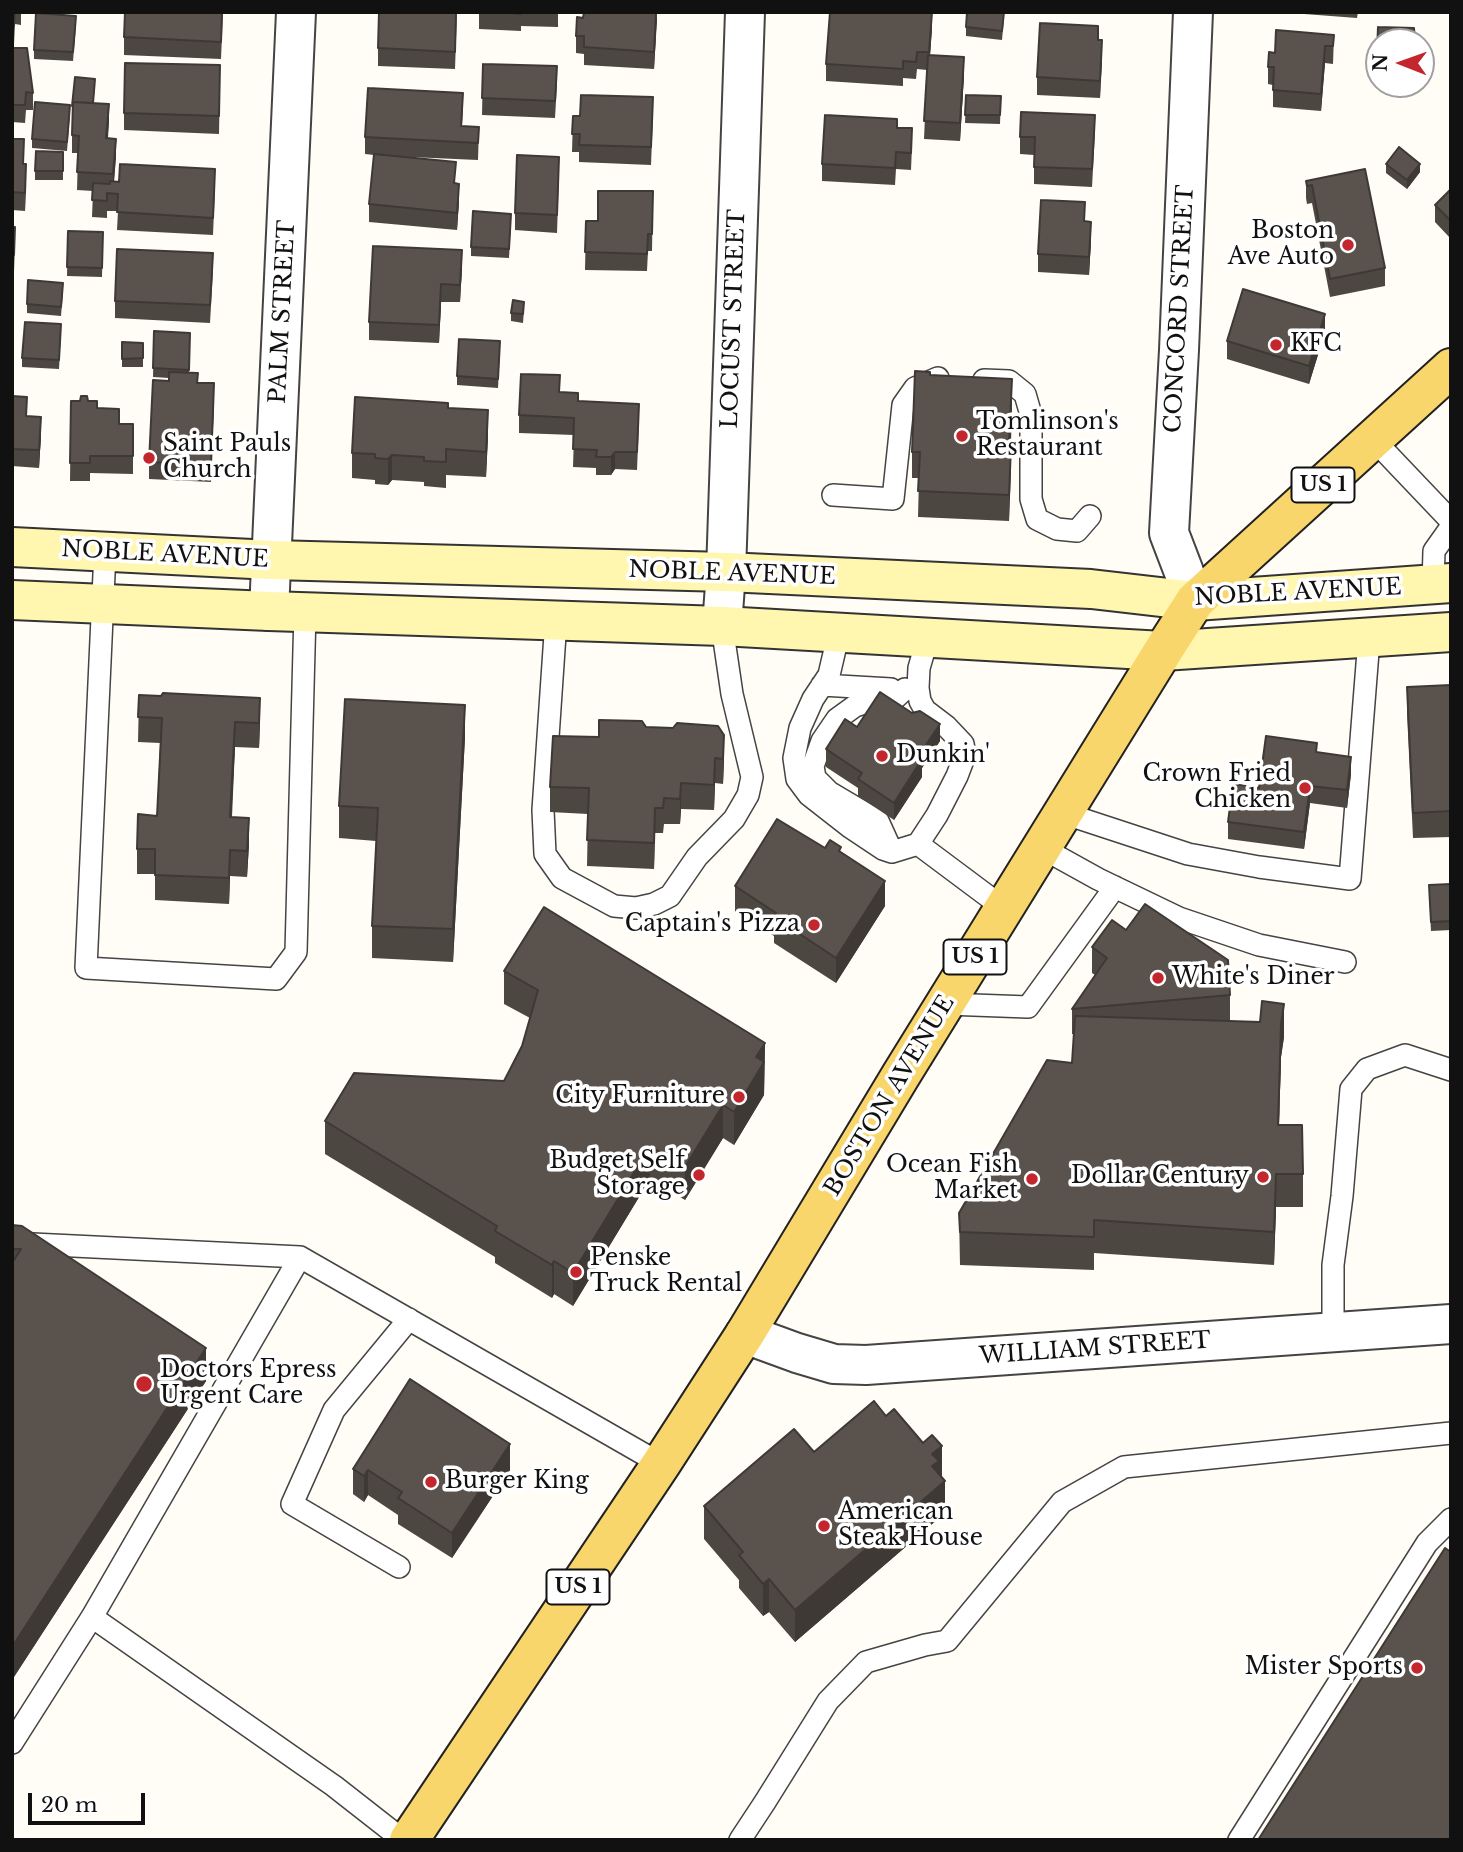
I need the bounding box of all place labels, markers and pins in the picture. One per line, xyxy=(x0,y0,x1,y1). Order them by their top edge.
place label: Boston Ave Auto xyxy=(1228,218,1334,272)
marker: Boston Ave Auto xyxy=(1340,237,1356,253)
place label: KFC xyxy=(1290,331,1342,359)
marker: KFC xyxy=(1268,337,1284,353)
place label: Tomlinson's Restaurant xyxy=(976,409,1119,463)
marker: Tomlinson's Restaurant xyxy=(954,428,970,444)
place label: Saint Pauls Church xyxy=(163,431,291,485)
marker: Saint Pauls Church xyxy=(141,450,157,466)
place label: Dunkin' xyxy=(896,742,990,770)
marker: Dunkin' xyxy=(874,748,890,764)
place label: Crown Fried Chicken xyxy=(1142,761,1291,815)
marker: Crown Fried Chicken xyxy=(1297,780,1313,796)
place label: Captain's Pizza xyxy=(625,911,800,939)
marker: Captain's Pizza xyxy=(806,917,822,933)
place label: White's Diner xyxy=(1172,964,1335,992)
marker: White's Diner xyxy=(1150,970,1166,986)
place label: City Furniture xyxy=(555,1083,725,1111)
marker: City Furniture xyxy=(731,1089,747,1105)
place label: Budget Self Storage xyxy=(549,1148,685,1202)
place label: Ocean Fish Market xyxy=(886,1152,1018,1206)
place label: Dollar Century xyxy=(1071,1163,1249,1191)
marker: Budget Self Storage xyxy=(691,1167,707,1183)
marker: Dollar Century xyxy=(1255,1169,1271,1185)
marker: Ocean Fish Market xyxy=(1024,1171,1040,1187)
place label: Penske Truck Rental xyxy=(590,1245,742,1299)
marker: Penske Truck Rental xyxy=(568,1264,584,1280)
place label: Doctors Epress Urgent Care xyxy=(160,1357,337,1411)
marker: Doctors Epress Urgent Care xyxy=(134,1374,154,1394)
place label: Burger King xyxy=(445,1468,589,1496)
marker: Burger King xyxy=(423,1474,439,1490)
place label: American Steak House xyxy=(838,1499,983,1553)
marker: American Steak House xyxy=(816,1518,832,1534)
place label: Mister Sports xyxy=(1245,1654,1403,1682)
marker: Mister Sports xyxy=(1409,1660,1425,1676)

